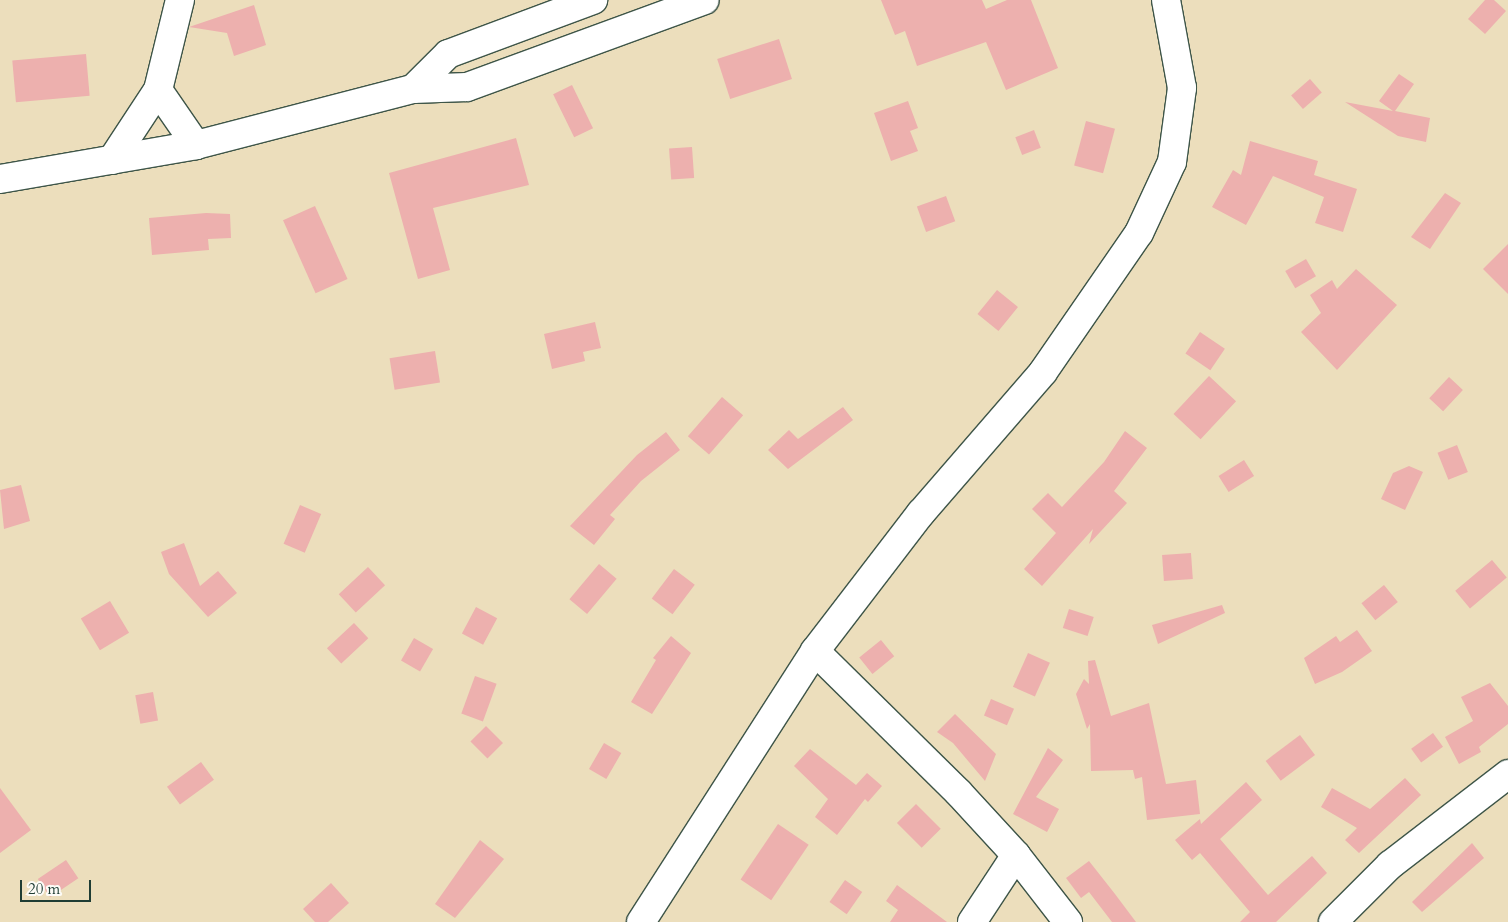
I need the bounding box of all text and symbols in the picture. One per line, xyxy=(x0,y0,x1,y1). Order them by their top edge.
scale bar xyxy=(22,870,94,902)
text: 20 m xyxy=(28,879,60,899)

